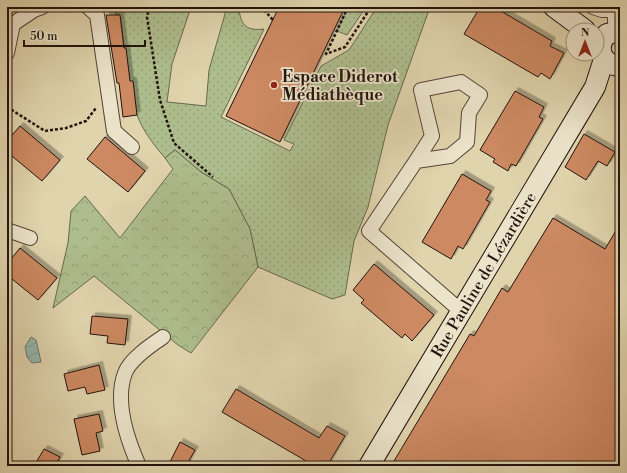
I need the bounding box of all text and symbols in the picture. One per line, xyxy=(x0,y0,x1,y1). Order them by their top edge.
scale bar xyxy=(24,22,145,48)
north arrow xyxy=(565,22,605,62)
text: N xyxy=(581,26,590,40)
text: 50 m xyxy=(30,29,58,44)
place label: Espace Diderot Médiathèque xyxy=(282,67,398,105)
marker: Espace Diderot Médiathèque xyxy=(269,80,279,90)
street label: Rue Pauline de Lézardière xyxy=(427,189,541,361)

